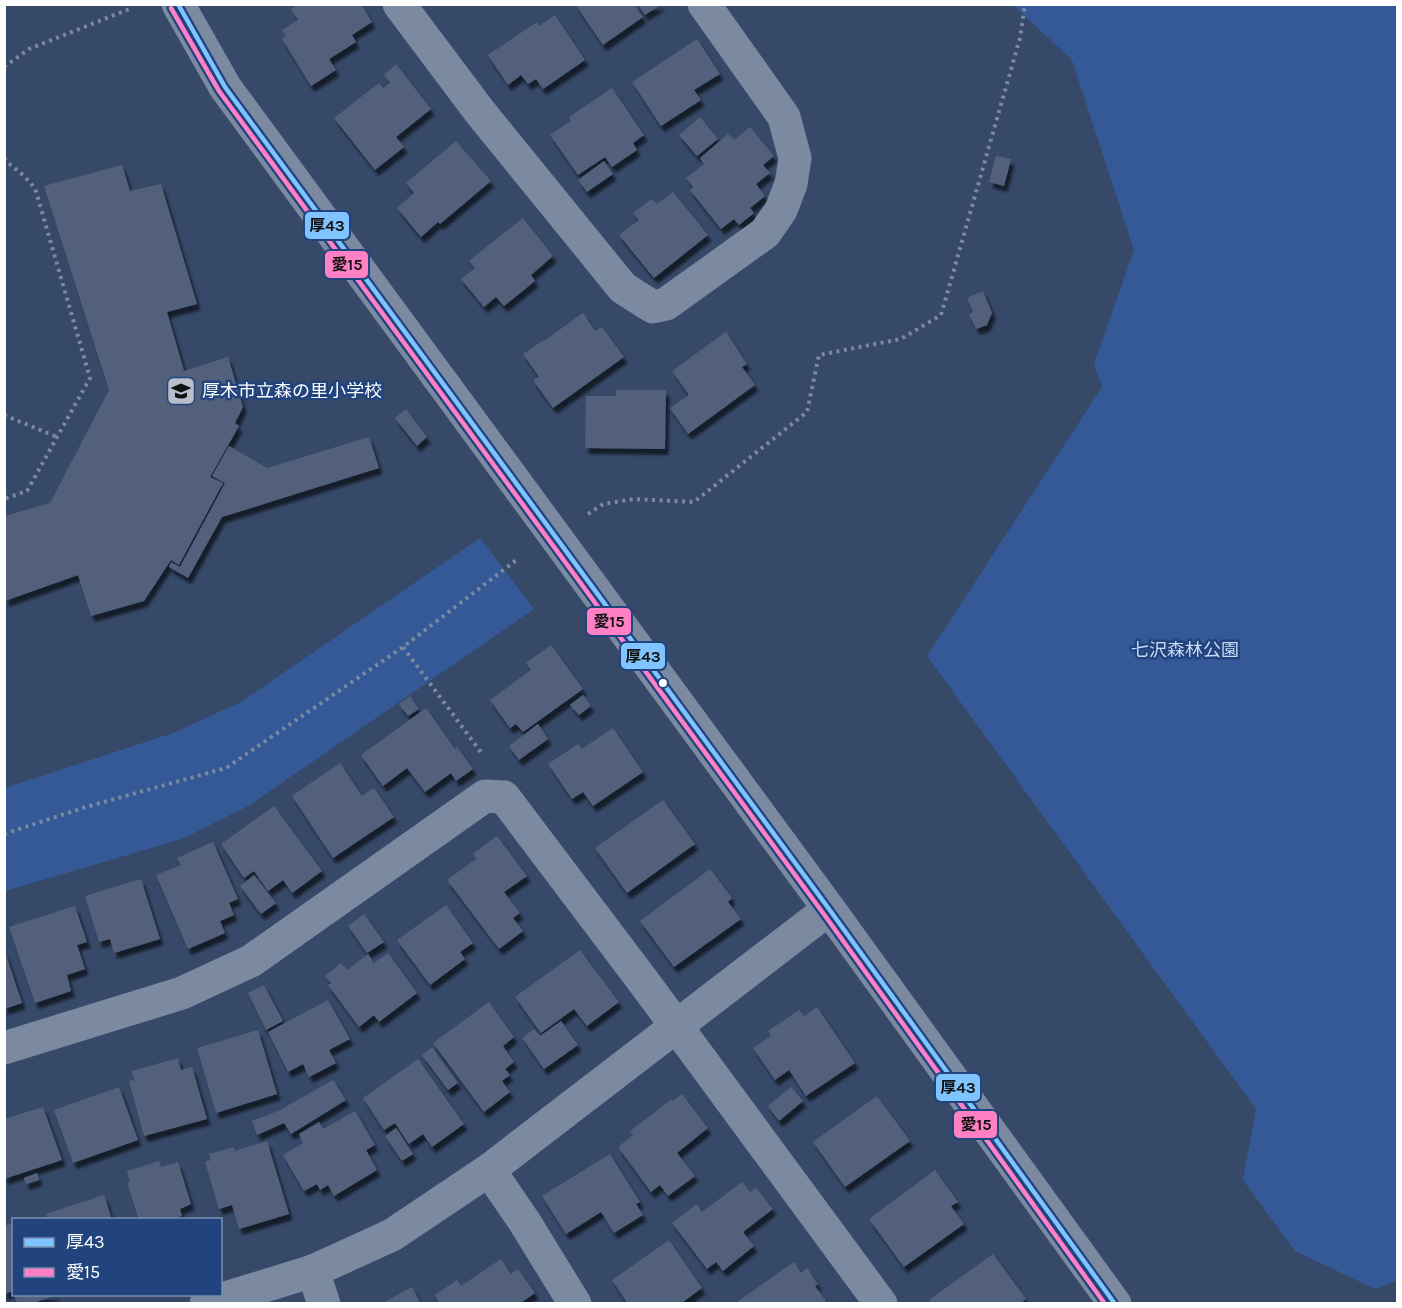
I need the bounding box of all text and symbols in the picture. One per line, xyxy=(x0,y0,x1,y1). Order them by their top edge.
line badge: 厚43 xyxy=(304,211,350,240)
text: 厚43 xyxy=(309,216,345,235)
line badge: 愛15 xyxy=(324,250,369,279)
text: 愛15 xyxy=(331,255,363,274)
school or university icon: 厚木市立森の里小学校 xyxy=(165,375,197,407)
place label: 厚木市立森の里小学校 xyxy=(202,380,382,402)
line badge: 愛15 xyxy=(586,607,632,636)
text: 愛15 xyxy=(593,612,625,631)
park label: 七沢森林公園 xyxy=(1131,639,1239,661)
line badge: 厚43 xyxy=(620,642,666,670)
text: 厚43 xyxy=(625,647,661,666)
unlabelled marker xyxy=(657,677,669,689)
line badge: 厚43 xyxy=(935,1073,981,1102)
text: 厚43 xyxy=(940,1078,976,1097)
line badge: 愛15 xyxy=(953,1110,998,1139)
text: 愛15 xyxy=(960,1115,992,1134)
legend xyxy=(12,1218,222,1296)
text: 厚43 xyxy=(66,1231,105,1253)
text: 愛15 xyxy=(66,1261,100,1283)

